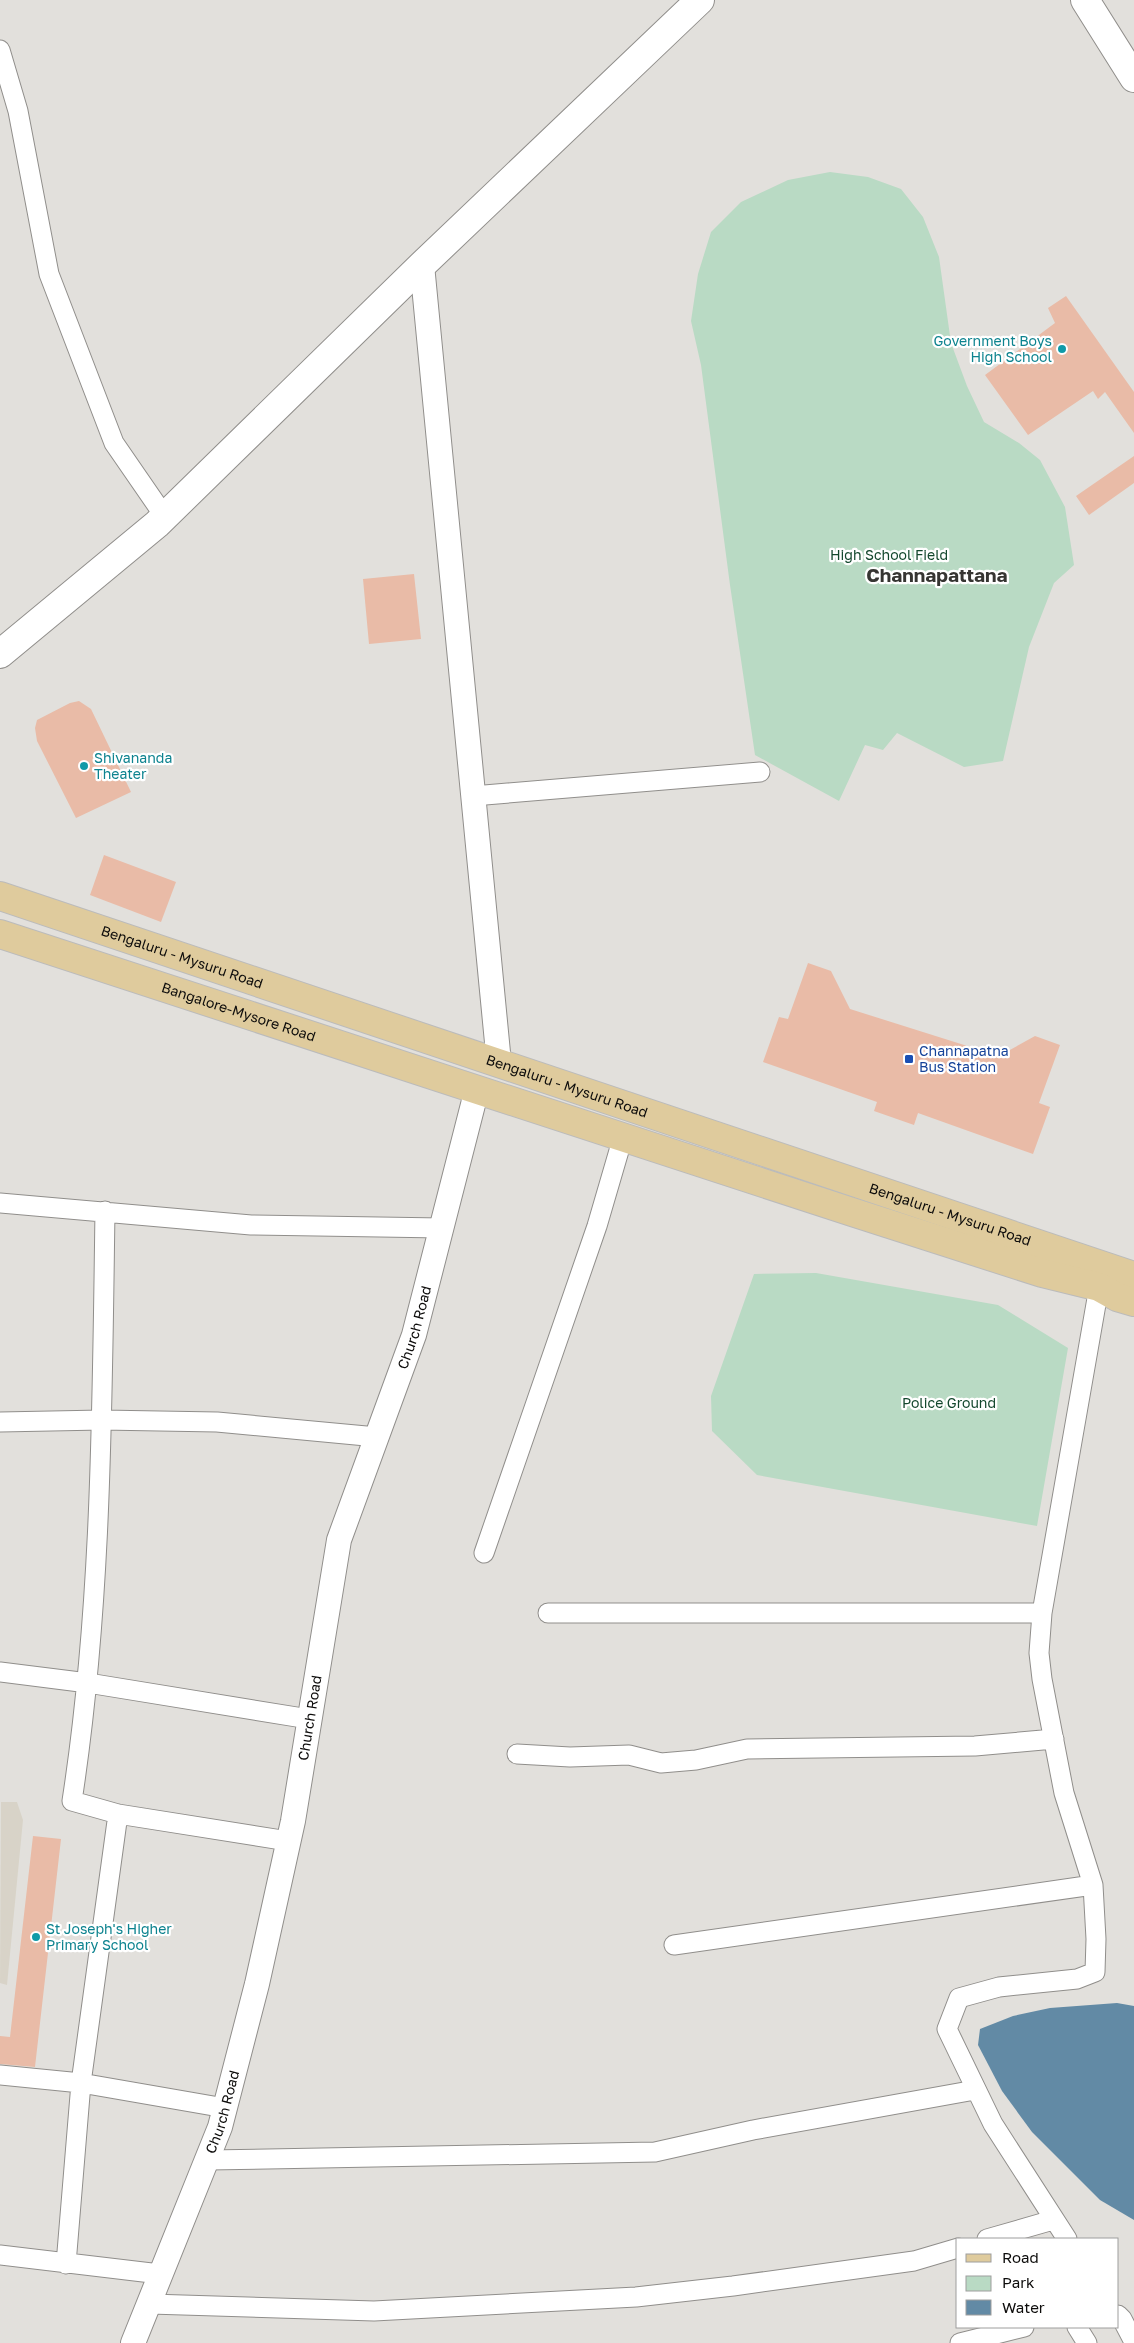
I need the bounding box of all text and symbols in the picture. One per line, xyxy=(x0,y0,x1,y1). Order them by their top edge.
place label: Government Boys High School xyxy=(933,332,1052,365)
marker: Government Boys High School xyxy=(1056,343,1068,355)
park label: High School Field xyxy=(830,546,948,563)
district label: Channapattana xyxy=(866,563,1008,586)
place label: Shivananda Theater xyxy=(94,749,172,782)
marker: Shivananda Theater xyxy=(78,760,90,772)
street label: Bengaluru - Mysuru Road xyxy=(99,922,265,992)
street label: Bangalore-Mysore Road xyxy=(160,978,318,1044)
place label: Channapatna Bus Station xyxy=(919,1042,1009,1075)
street label: Bengaluru - Mysuru Road xyxy=(484,1051,650,1121)
marker: Channapatna Bus Station xyxy=(903,1053,915,1065)
street label: Bengaluru - Mysuru Road xyxy=(867,1179,1033,1249)
street label: Church Road xyxy=(393,1284,434,1371)
park label: Police Ground xyxy=(902,1394,996,1411)
street label: Church Road xyxy=(294,1674,325,1762)
place label: St Joseph's Higher Primary School xyxy=(46,1920,172,1953)
marker: St Joseph's Higher Primary School xyxy=(30,1931,42,1943)
street label: Church Road xyxy=(201,2068,242,2156)
legend xyxy=(956,2238,1119,2328)
text: Road xyxy=(1002,2248,1039,2266)
text: Park xyxy=(1002,2273,1035,2291)
text: Water xyxy=(1002,2298,1045,2316)

